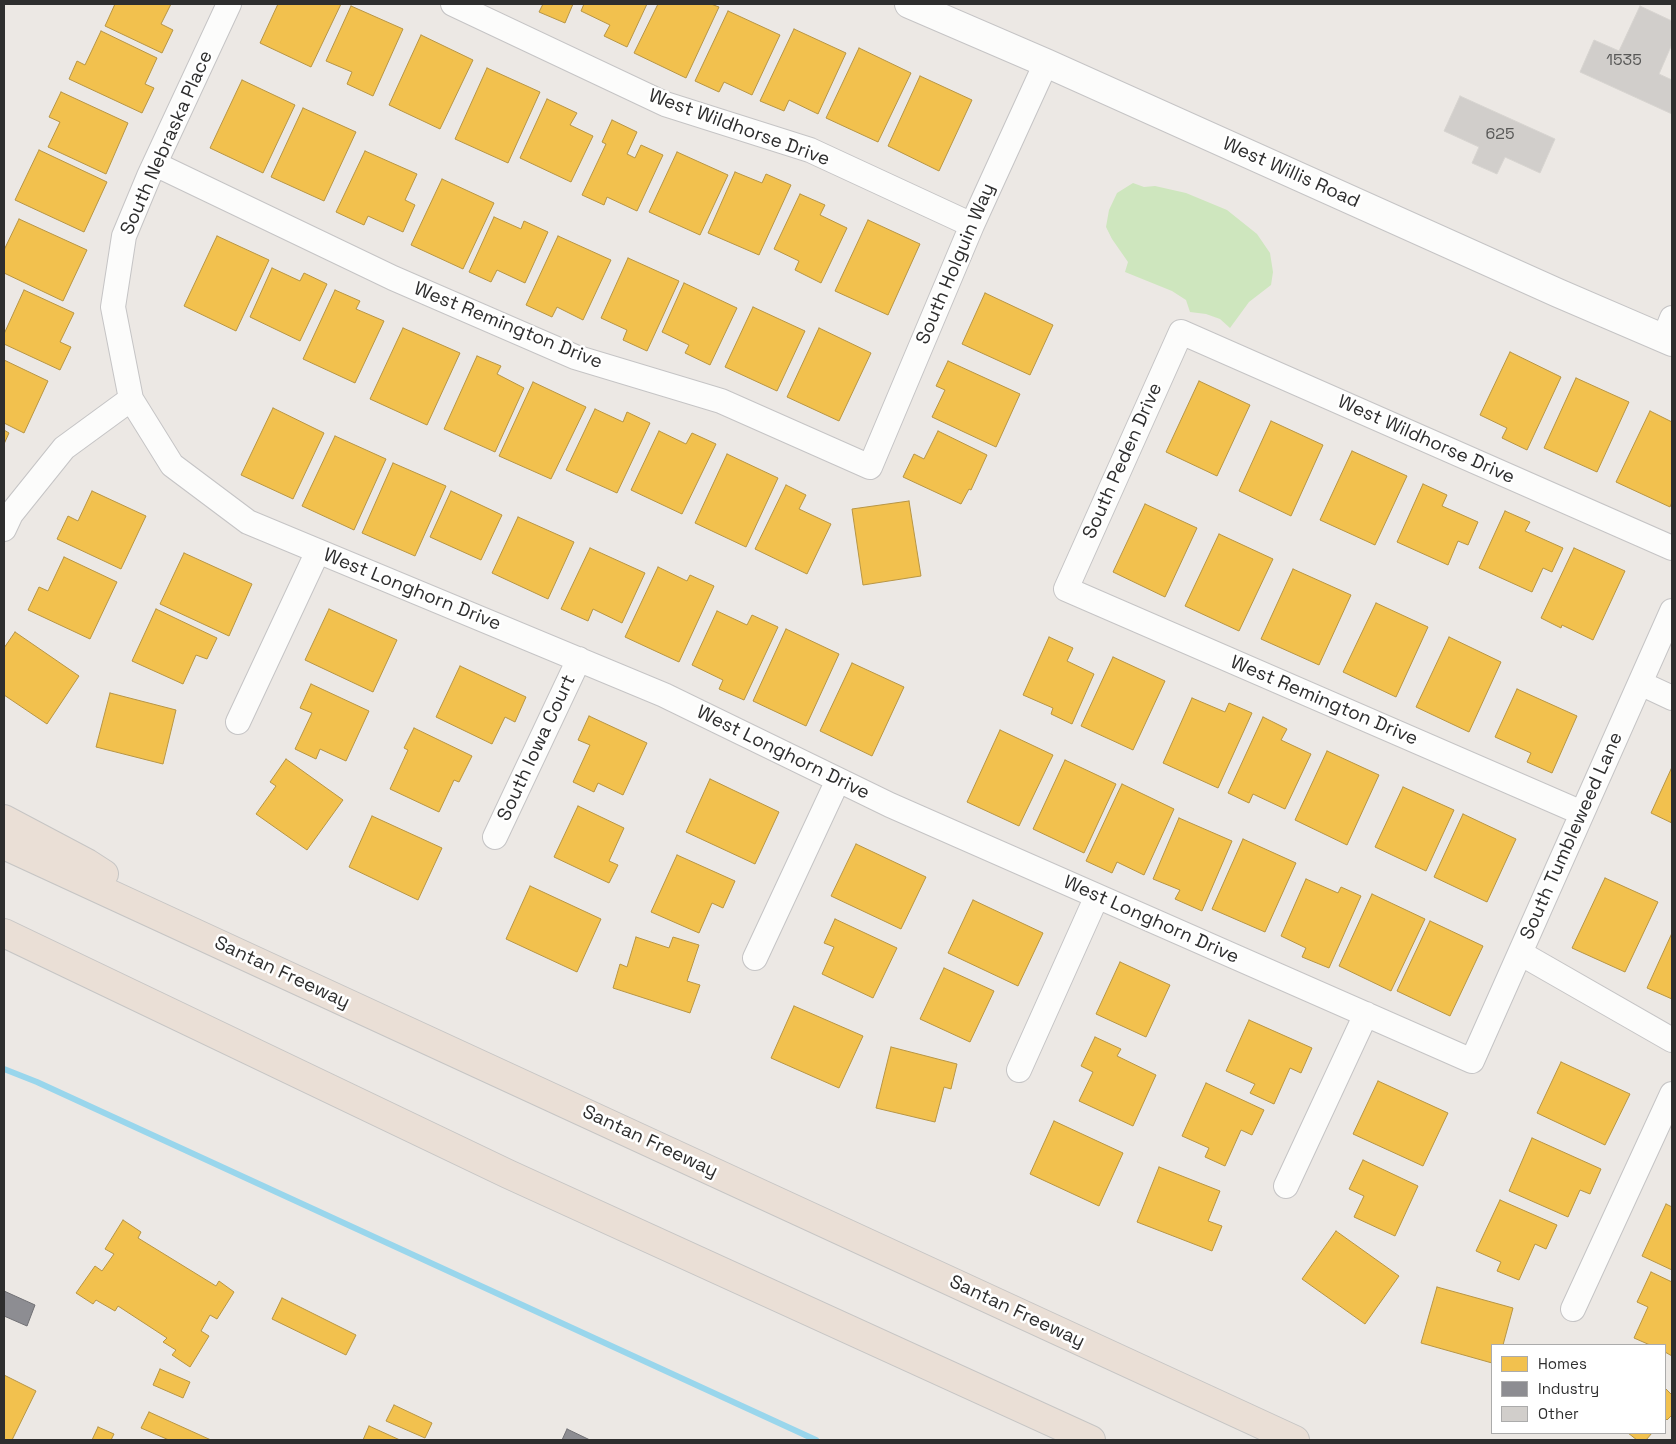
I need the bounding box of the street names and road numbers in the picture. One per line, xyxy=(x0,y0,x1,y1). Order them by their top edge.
street label: South Nebraska Place xyxy=(116,47,218,239)
street label: West Wildhorse Drive xyxy=(645,85,833,171)
street label: West Willis Road xyxy=(1219,133,1363,213)
street label: South Holguin Way xyxy=(912,180,1000,348)
street label: West Remington Drive xyxy=(410,278,606,374)
street label: South Peden Drive xyxy=(1078,380,1168,542)
street label: West Wildhorse Drive xyxy=(1334,391,1518,489)
street label: West Longhorn Drive xyxy=(320,544,504,636)
street label: West Remington Drive xyxy=(1227,651,1421,751)
street label: South Iowa Court xyxy=(493,671,581,825)
street label: West Longhorn Drive xyxy=(693,701,873,805)
street label: South Tumbleweed Lane xyxy=(1516,729,1628,943)
street label: West Longhorn Drive xyxy=(1060,871,1242,969)
street label: Santan Freeway xyxy=(211,932,353,1014)
street label: Santan Freeway xyxy=(579,1101,721,1183)
street label: Santan Freeway xyxy=(946,1271,1088,1353)

